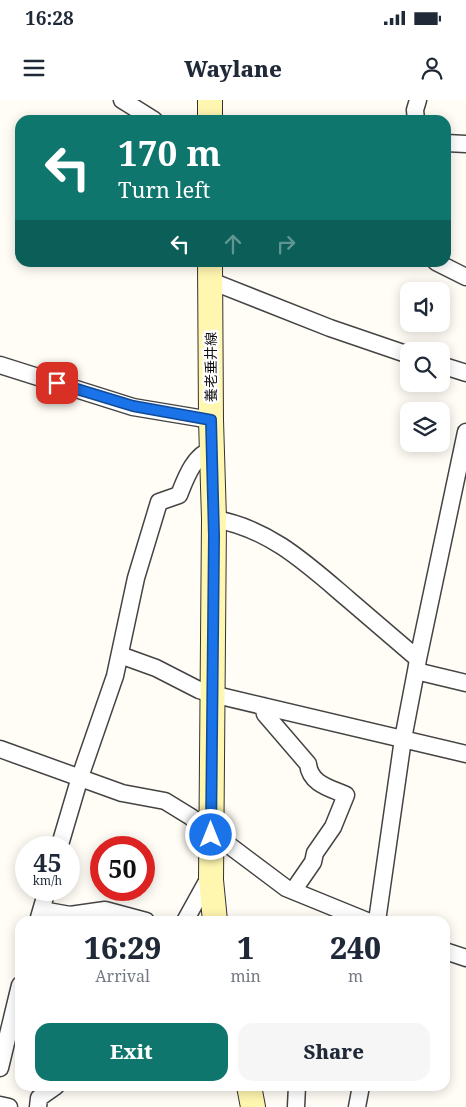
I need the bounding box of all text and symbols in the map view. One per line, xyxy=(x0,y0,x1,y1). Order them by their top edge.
text: 16:28 xyxy=(25,5,74,31)
text: Waylane xyxy=(184,53,282,83)
icon: menu xyxy=(20,54,48,82)
icon: person xyxy=(418,54,446,82)
text: 170 m xyxy=(118,129,221,176)
icon: left xyxy=(35,135,100,200)
text: Turn left xyxy=(118,174,210,204)
icon: left xyxy=(166,230,194,258)
icon: ahead xyxy=(219,230,247,258)
icon: right xyxy=(272,230,300,258)
map controls xyxy=(400,282,450,452)
button: sound xyxy=(400,282,450,332)
street label: 養老垂井線 xyxy=(201,332,220,402)
button: search xyxy=(400,342,450,392)
pin xyxy=(36,362,78,404)
icon: arrive xyxy=(43,369,71,397)
button: layers xyxy=(400,402,450,452)
position arrow xyxy=(184,808,236,860)
speed limit sign: 50 xyxy=(90,836,155,901)
text: 45 xyxy=(33,845,62,879)
text: km/h xyxy=(33,872,62,889)
text: 16:29 xyxy=(84,927,161,968)
text: 1 xyxy=(237,927,254,968)
text: 240 xyxy=(330,927,381,968)
text: Arrival xyxy=(95,965,150,987)
text: min xyxy=(230,965,261,987)
text: m xyxy=(348,965,363,987)
button: Exit xyxy=(35,1023,228,1081)
button: Share xyxy=(238,1023,430,1081)

